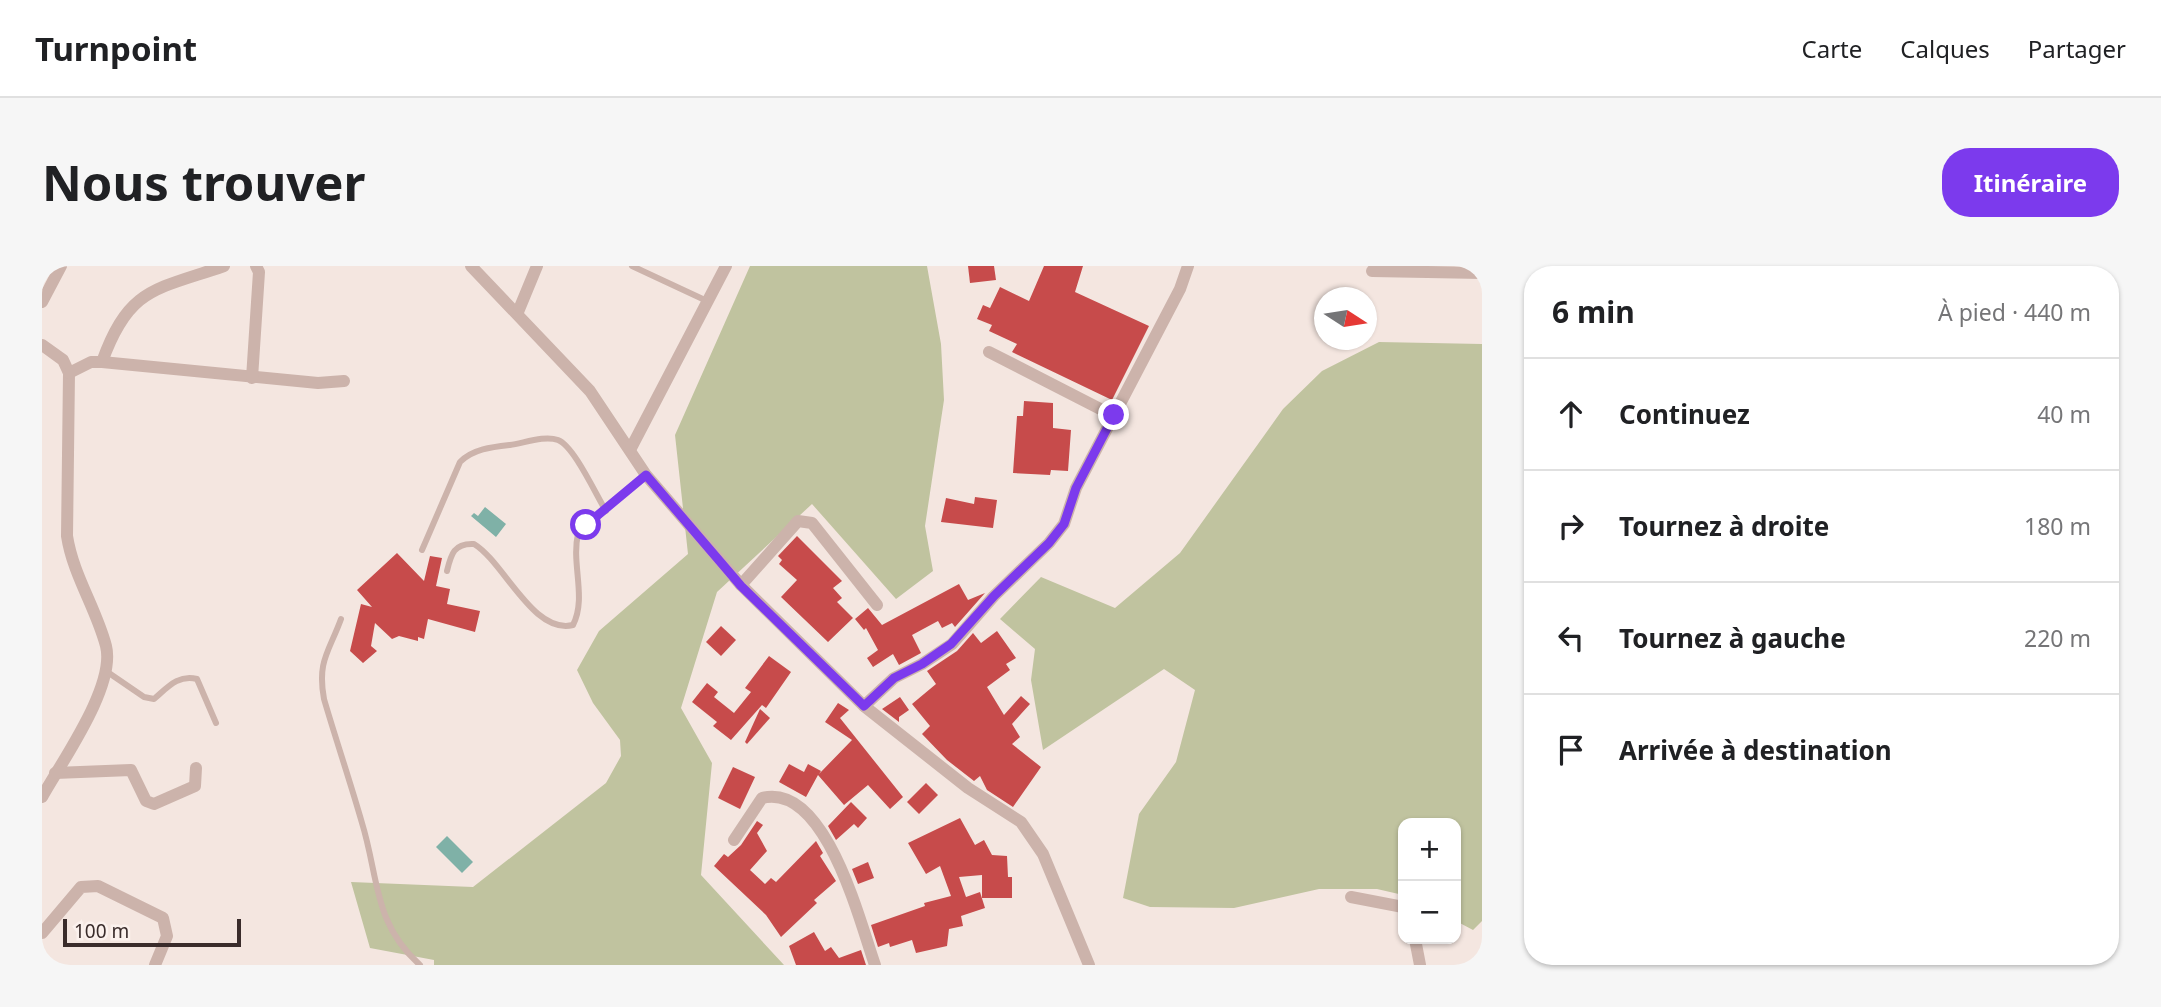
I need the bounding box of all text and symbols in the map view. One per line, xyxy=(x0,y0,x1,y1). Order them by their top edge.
text: Turnpoint xyxy=(35,26,197,71)
text: Carte xyxy=(1802,32,1862,65)
text: Calques xyxy=(1900,32,1990,65)
text: Partager xyxy=(2028,32,2126,65)
button: Itinéraire xyxy=(1942,148,2119,217)
text: Nous trouver xyxy=(42,149,365,215)
north arrow xyxy=(1314,287,1377,350)
text: 6 min xyxy=(1552,291,1635,332)
text: À pied · 440 m xyxy=(1938,296,2091,328)
icon: ahead xyxy=(1552,395,1590,433)
text: Continuez xyxy=(1619,396,1750,432)
text: 40 m xyxy=(2037,398,2091,430)
route end xyxy=(1098,399,1129,430)
icon: right xyxy=(1552,507,1590,545)
text: Tournez à droite xyxy=(1619,508,1829,544)
route start xyxy=(570,509,601,540)
text: 180 m xyxy=(2024,510,2091,542)
icon: left xyxy=(1552,619,1590,657)
text: Tournez à gauche xyxy=(1619,620,1846,656)
text: 220 m xyxy=(2024,622,2091,654)
icon: arrive xyxy=(1552,731,1590,769)
text: Arrivée à destination xyxy=(1619,732,1892,768)
map controls xyxy=(1398,818,1461,944)
button: + xyxy=(1398,818,1461,881)
button: − xyxy=(1398,881,1461,944)
scale bar xyxy=(63,916,242,948)
text: 100 m xyxy=(74,918,129,944)

